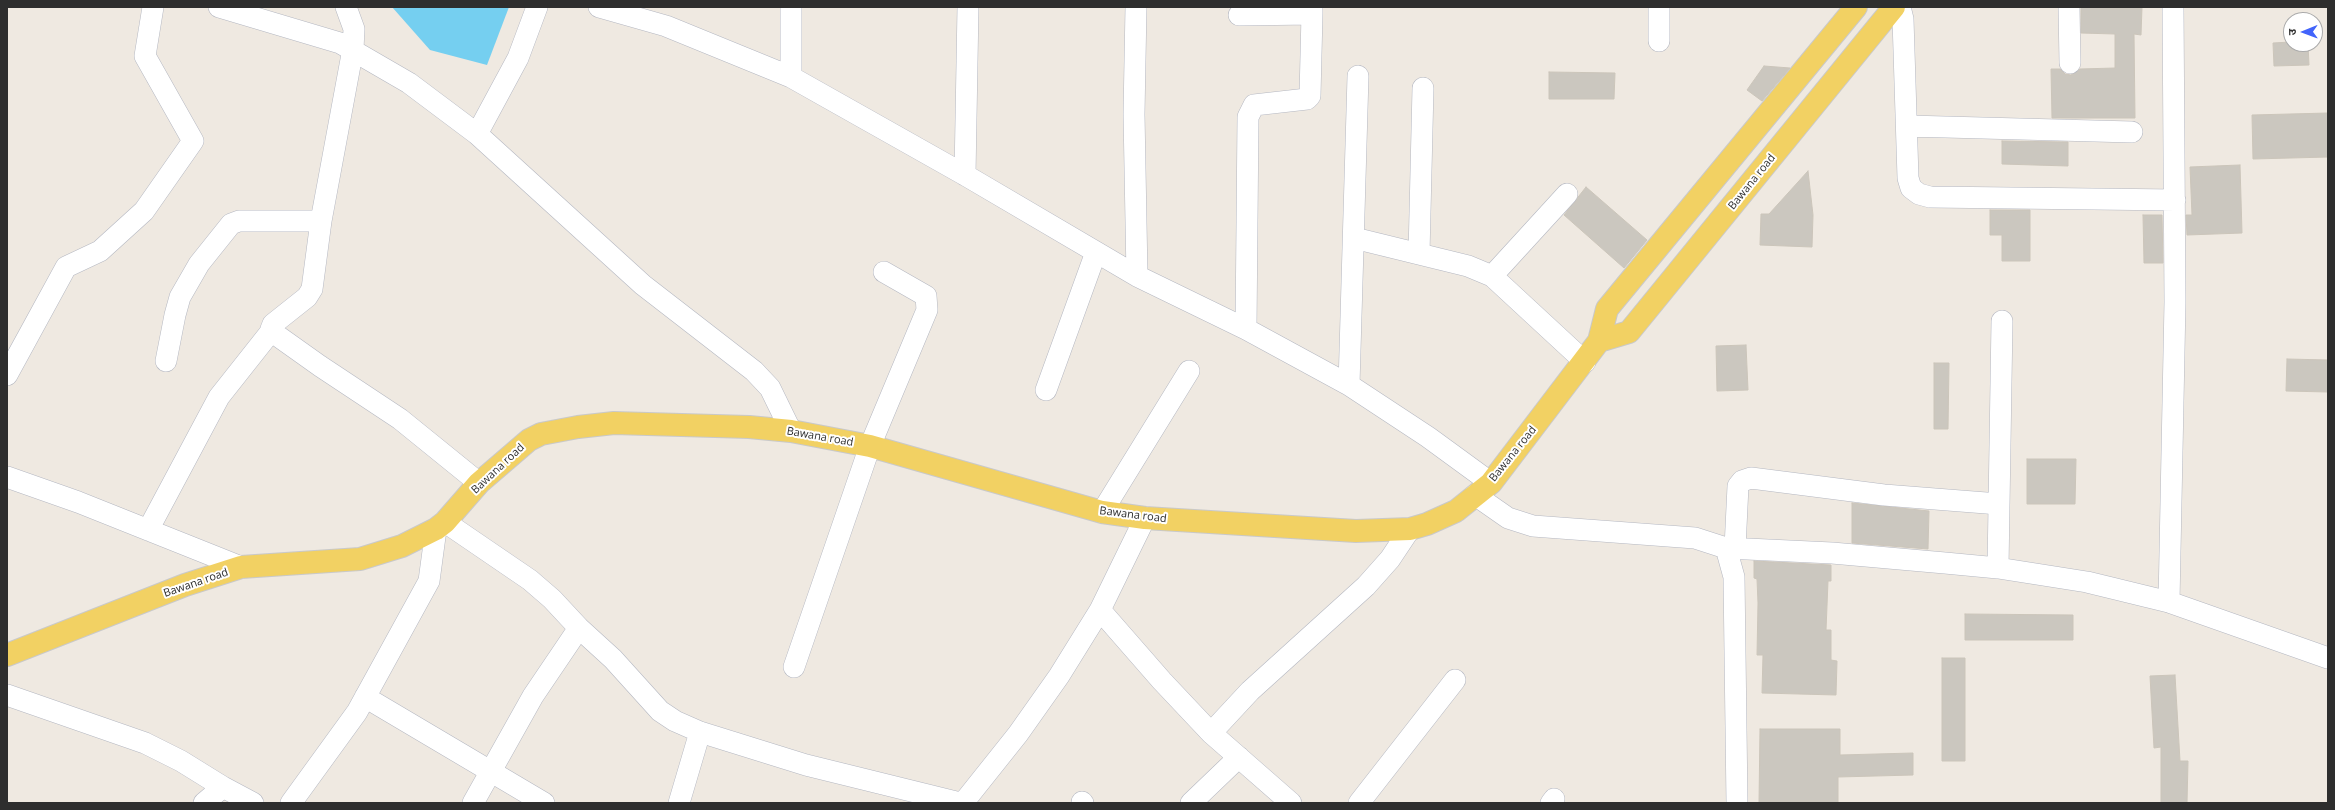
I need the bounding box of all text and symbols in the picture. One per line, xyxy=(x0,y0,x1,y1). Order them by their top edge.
north arrow xyxy=(2283,12,2323,52)
text: उ xyxy=(2284,29,2299,36)
street label: Bawana road xyxy=(1726,152,1778,212)
street label: Bawana road xyxy=(1487,424,1539,484)
street label: Bawana road xyxy=(786,425,854,449)
street label: Bawana road xyxy=(469,441,527,497)
street label: Bawana road xyxy=(1099,504,1167,526)
street label: Bawana road xyxy=(162,566,230,600)

